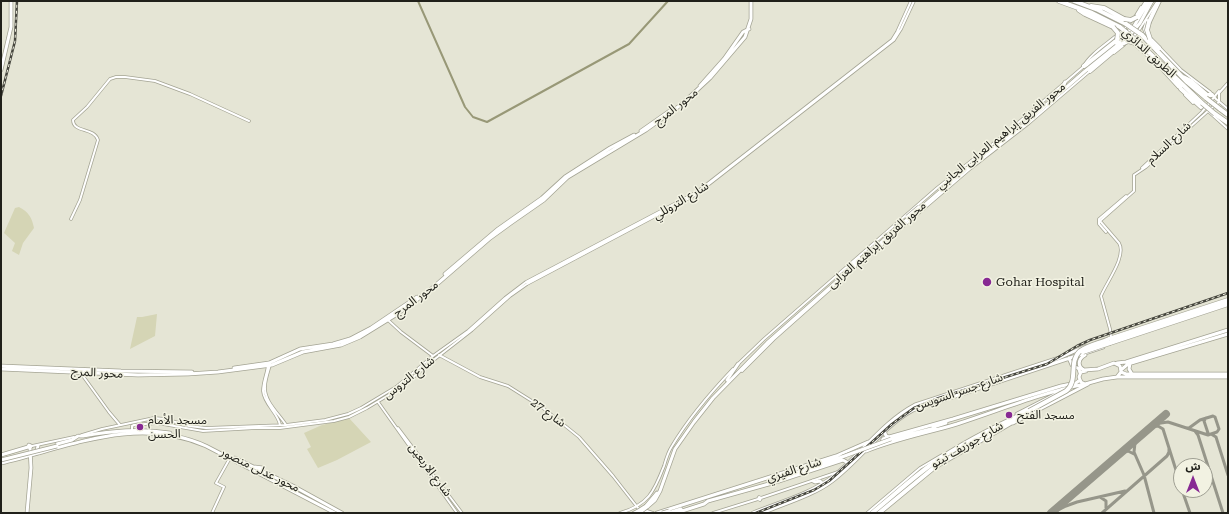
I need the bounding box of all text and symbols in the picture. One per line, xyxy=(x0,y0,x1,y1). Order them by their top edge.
street label: الطريق الدائري xyxy=(1119,25,1179,81)
street label: محور الفريق إبراهيم العرابى الجانبي xyxy=(933,79,1069,193)
street label: محور المرج xyxy=(651,85,701,129)
street label: شارع السلام xyxy=(1144,119,1194,167)
street label: شارع التروللي xyxy=(650,179,712,223)
street label: محور الفريق إبراهيم العرابى xyxy=(825,198,929,292)
place label: Gohar Hospital xyxy=(996,275,1084,289)
marker: Gohar Hospital xyxy=(981,276,993,288)
street label: محور المرج xyxy=(391,277,441,321)
street label: شارع التروس xyxy=(380,353,438,403)
street label: محور المرج xyxy=(70,364,124,382)
street label: شارع جسر السويس xyxy=(913,370,1005,414)
street label: شارع 27 xyxy=(528,395,568,431)
place label: مسجد الفتح xyxy=(1017,408,1075,422)
marker: مسجد الفتح xyxy=(1004,410,1014,420)
place label: مسجد الأمام الحسن xyxy=(148,413,207,441)
street label: شارع جوزيف تيتو xyxy=(928,418,1006,472)
marker: مسجد الأمام الحسن xyxy=(135,422,145,432)
street label: شارع الاربعين xyxy=(405,441,455,499)
street label: محور عدلى منصور xyxy=(218,445,302,495)
street label: شارع الفيزي xyxy=(765,454,823,486)
north arrow xyxy=(1173,458,1213,498)
text: ش xyxy=(1185,460,1201,473)

